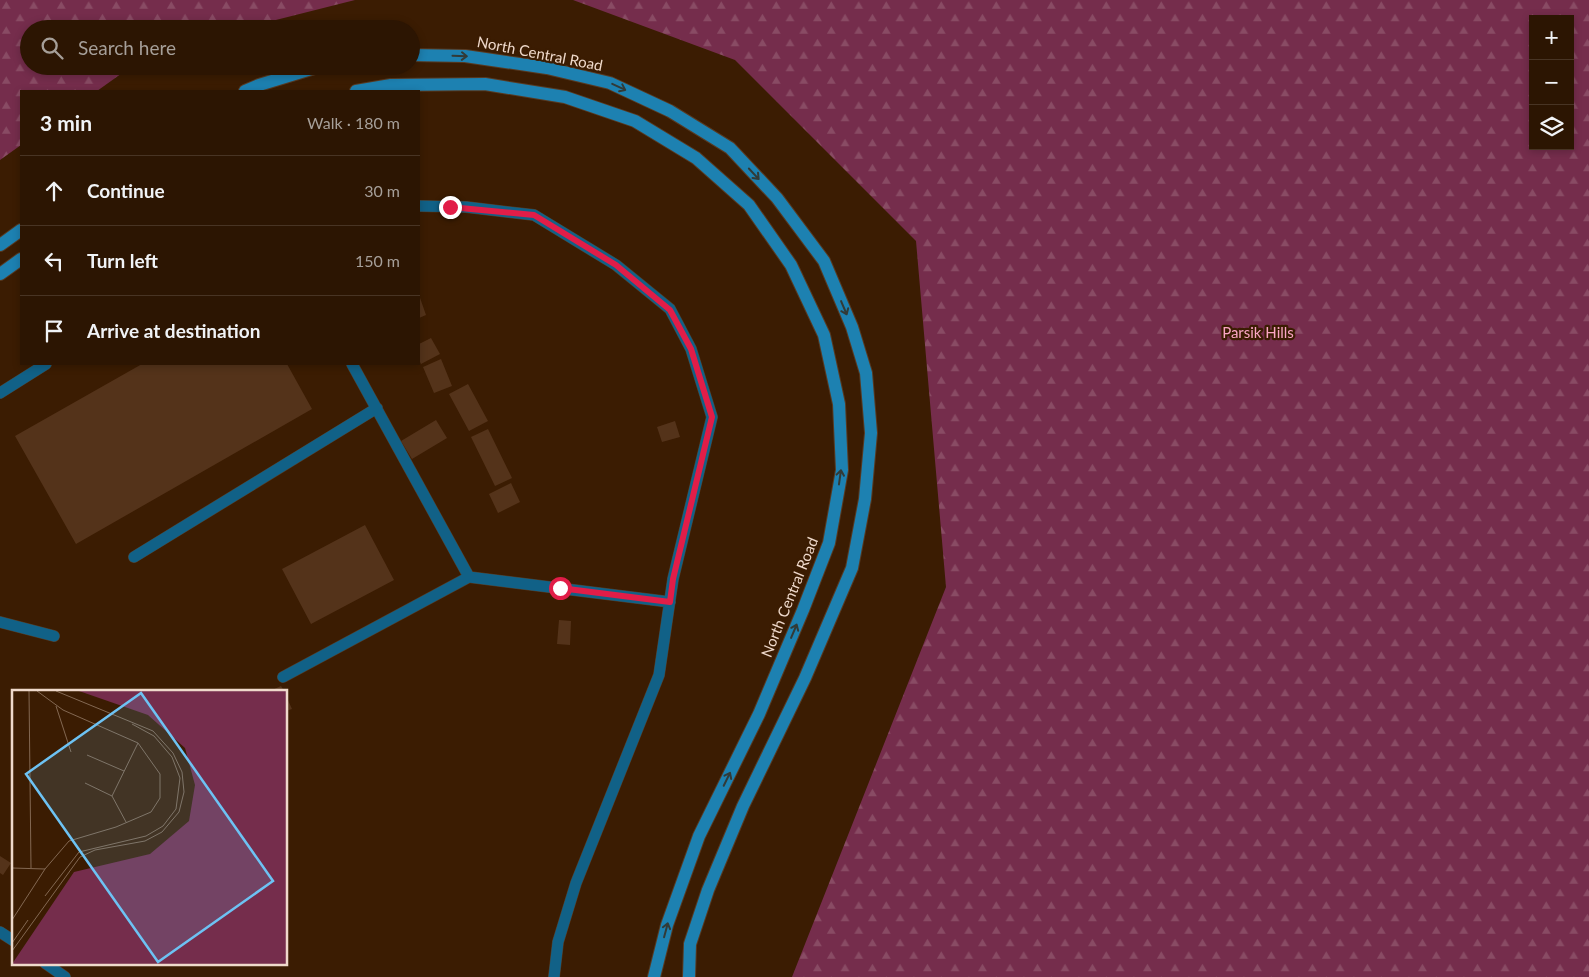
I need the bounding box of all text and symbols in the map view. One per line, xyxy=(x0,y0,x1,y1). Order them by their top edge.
map controls xyxy=(1529,15,1574,150)
button: + xyxy=(1529,15,1574,60)
search box xyxy=(20,20,420,75)
street label: North Central Road xyxy=(476,32,604,74)
icon: search xyxy=(38,34,66,62)
text: Search here xyxy=(78,36,176,59)
one-way arrow xyxy=(452,51,468,61)
button: − xyxy=(1529,60,1574,105)
one-way arrow xyxy=(611,83,626,92)
button: layers xyxy=(1529,105,1574,150)
text: 3 min xyxy=(40,110,92,135)
text: Walk · 180 m xyxy=(307,113,400,132)
one-way arrow xyxy=(748,168,760,180)
icon: ahead xyxy=(40,177,68,205)
text: Continue xyxy=(87,179,165,202)
text: 30 m xyxy=(364,181,400,200)
route end xyxy=(439,196,462,219)
icon: left xyxy=(40,247,68,275)
text: Turn left xyxy=(87,249,158,272)
text: 150 m xyxy=(355,251,400,270)
one-way arrow xyxy=(840,300,850,315)
icon: arrive xyxy=(40,317,68,345)
text: Arrive at destination xyxy=(87,319,260,342)
park label: Parsik Hills xyxy=(1222,323,1294,341)
one-way arrow xyxy=(835,469,845,485)
street label: North Central Road xyxy=(757,534,821,660)
route start xyxy=(549,577,572,600)
one-way arrow xyxy=(790,624,799,639)
inset map xyxy=(12,690,288,964)
one-way arrow xyxy=(723,772,732,787)
one-way arrow xyxy=(662,922,671,938)

